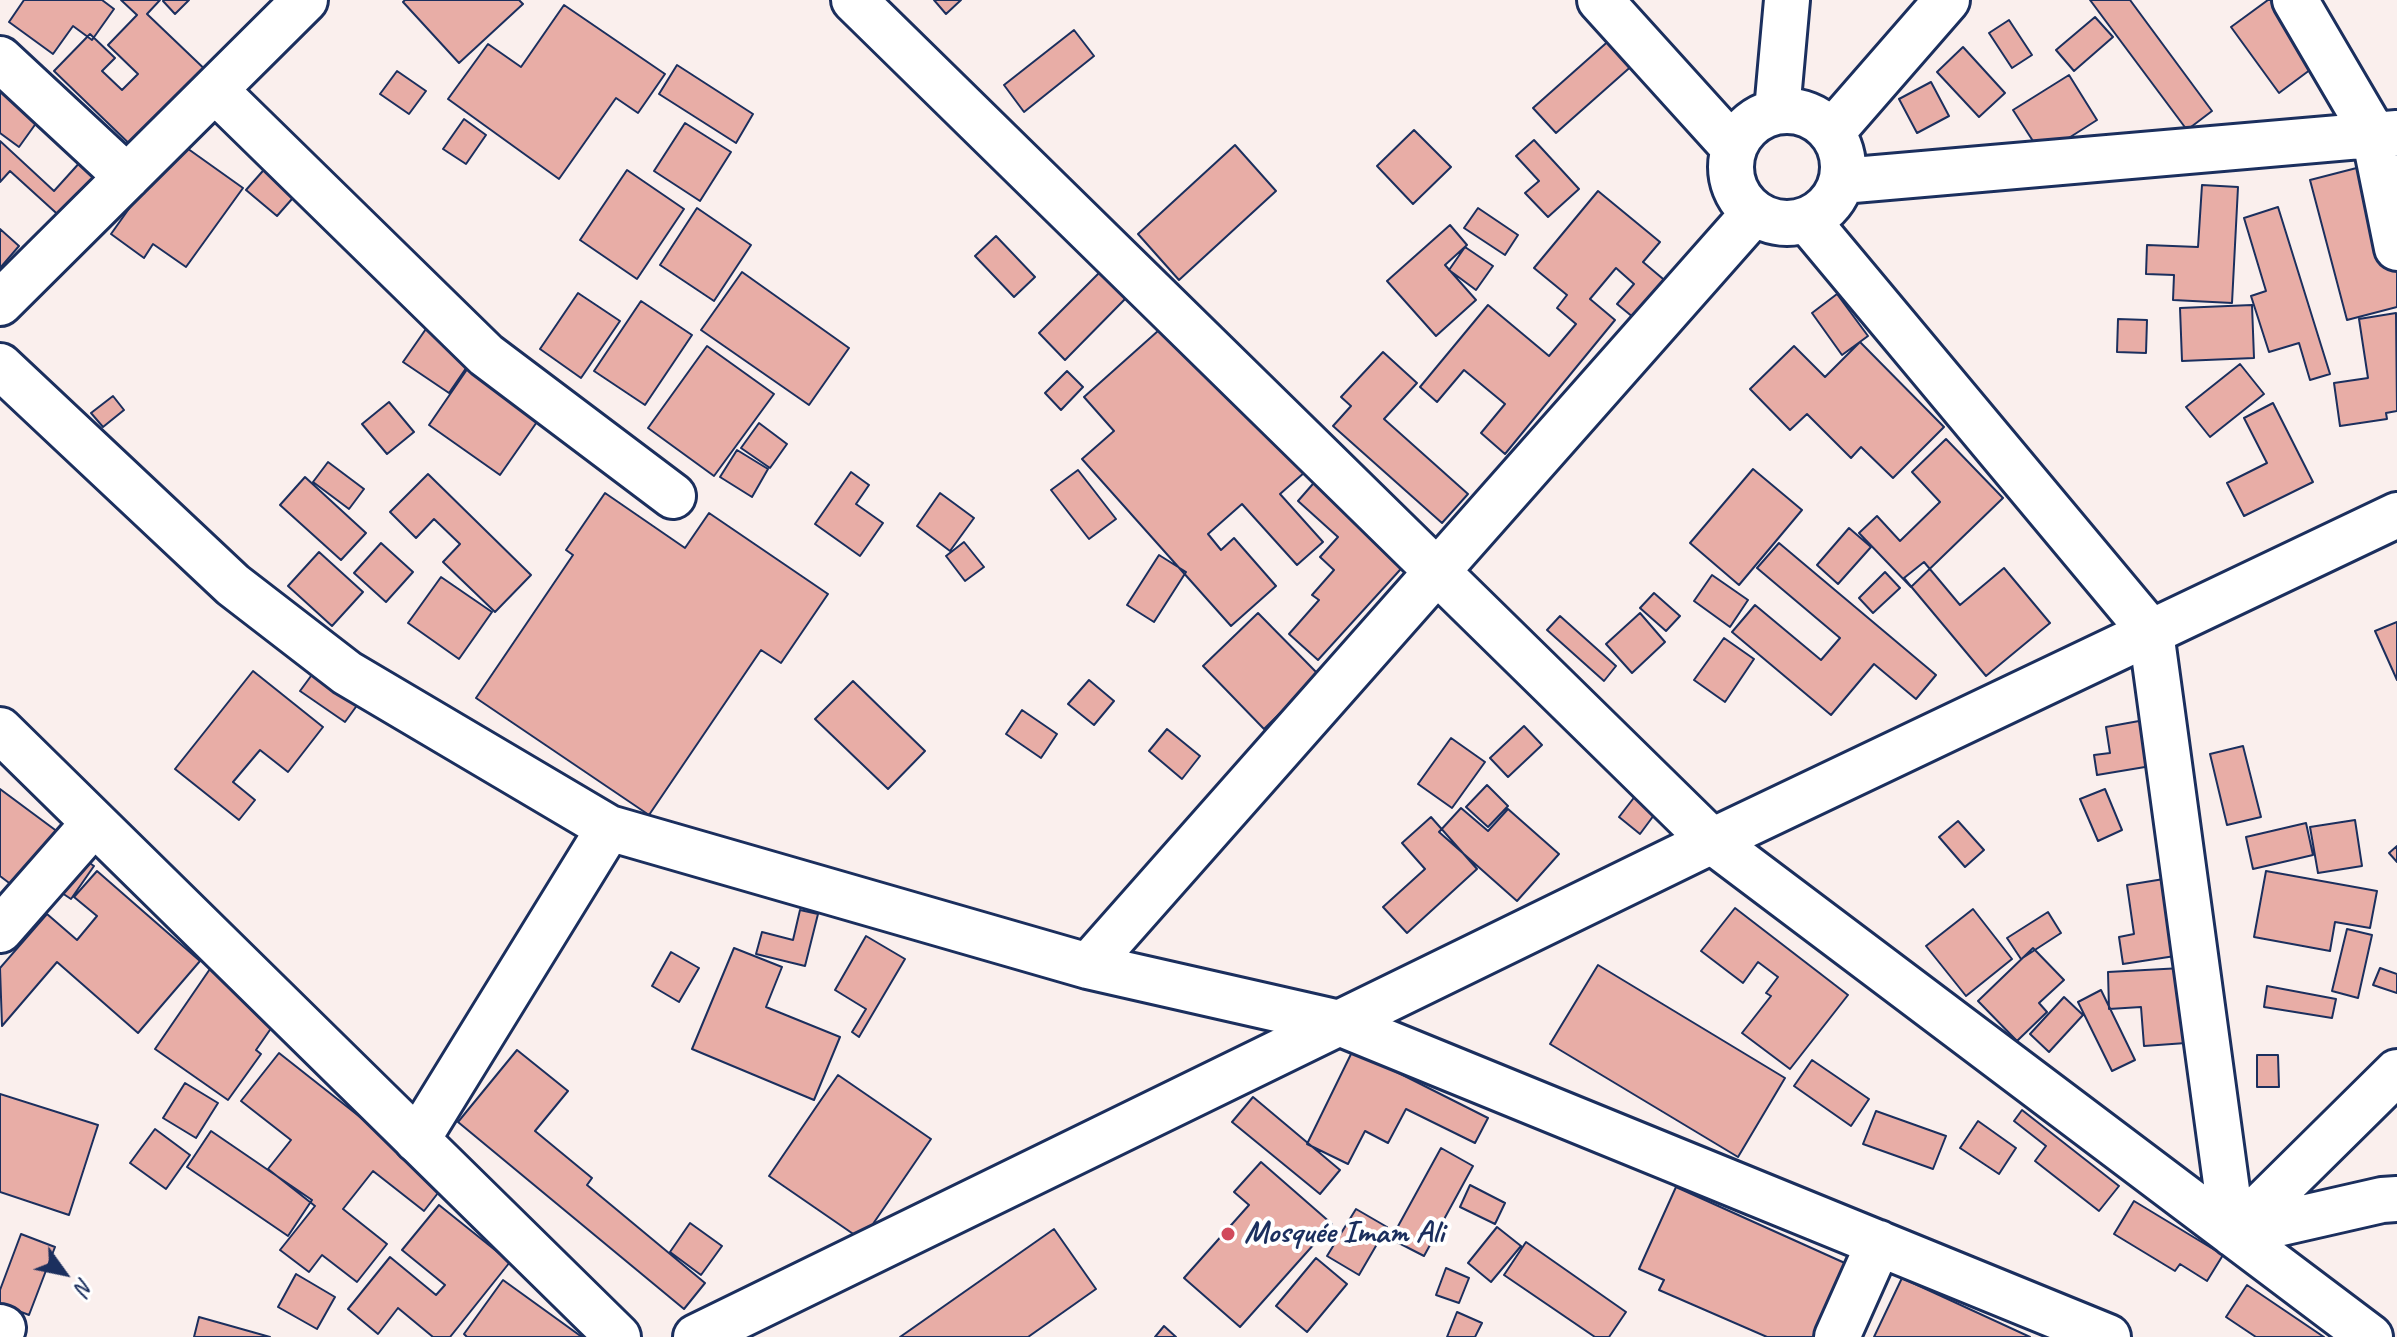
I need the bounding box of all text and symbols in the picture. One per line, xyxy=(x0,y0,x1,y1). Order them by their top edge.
place label: Mosquée Imam Ali xyxy=(1244,1215,1444,1253)
marker: Mosquée Imam Ali xyxy=(1219,1225,1237,1243)
north arrow xyxy=(24,1233,104,1313)
text: N xyxy=(69,1273,100,1299)

